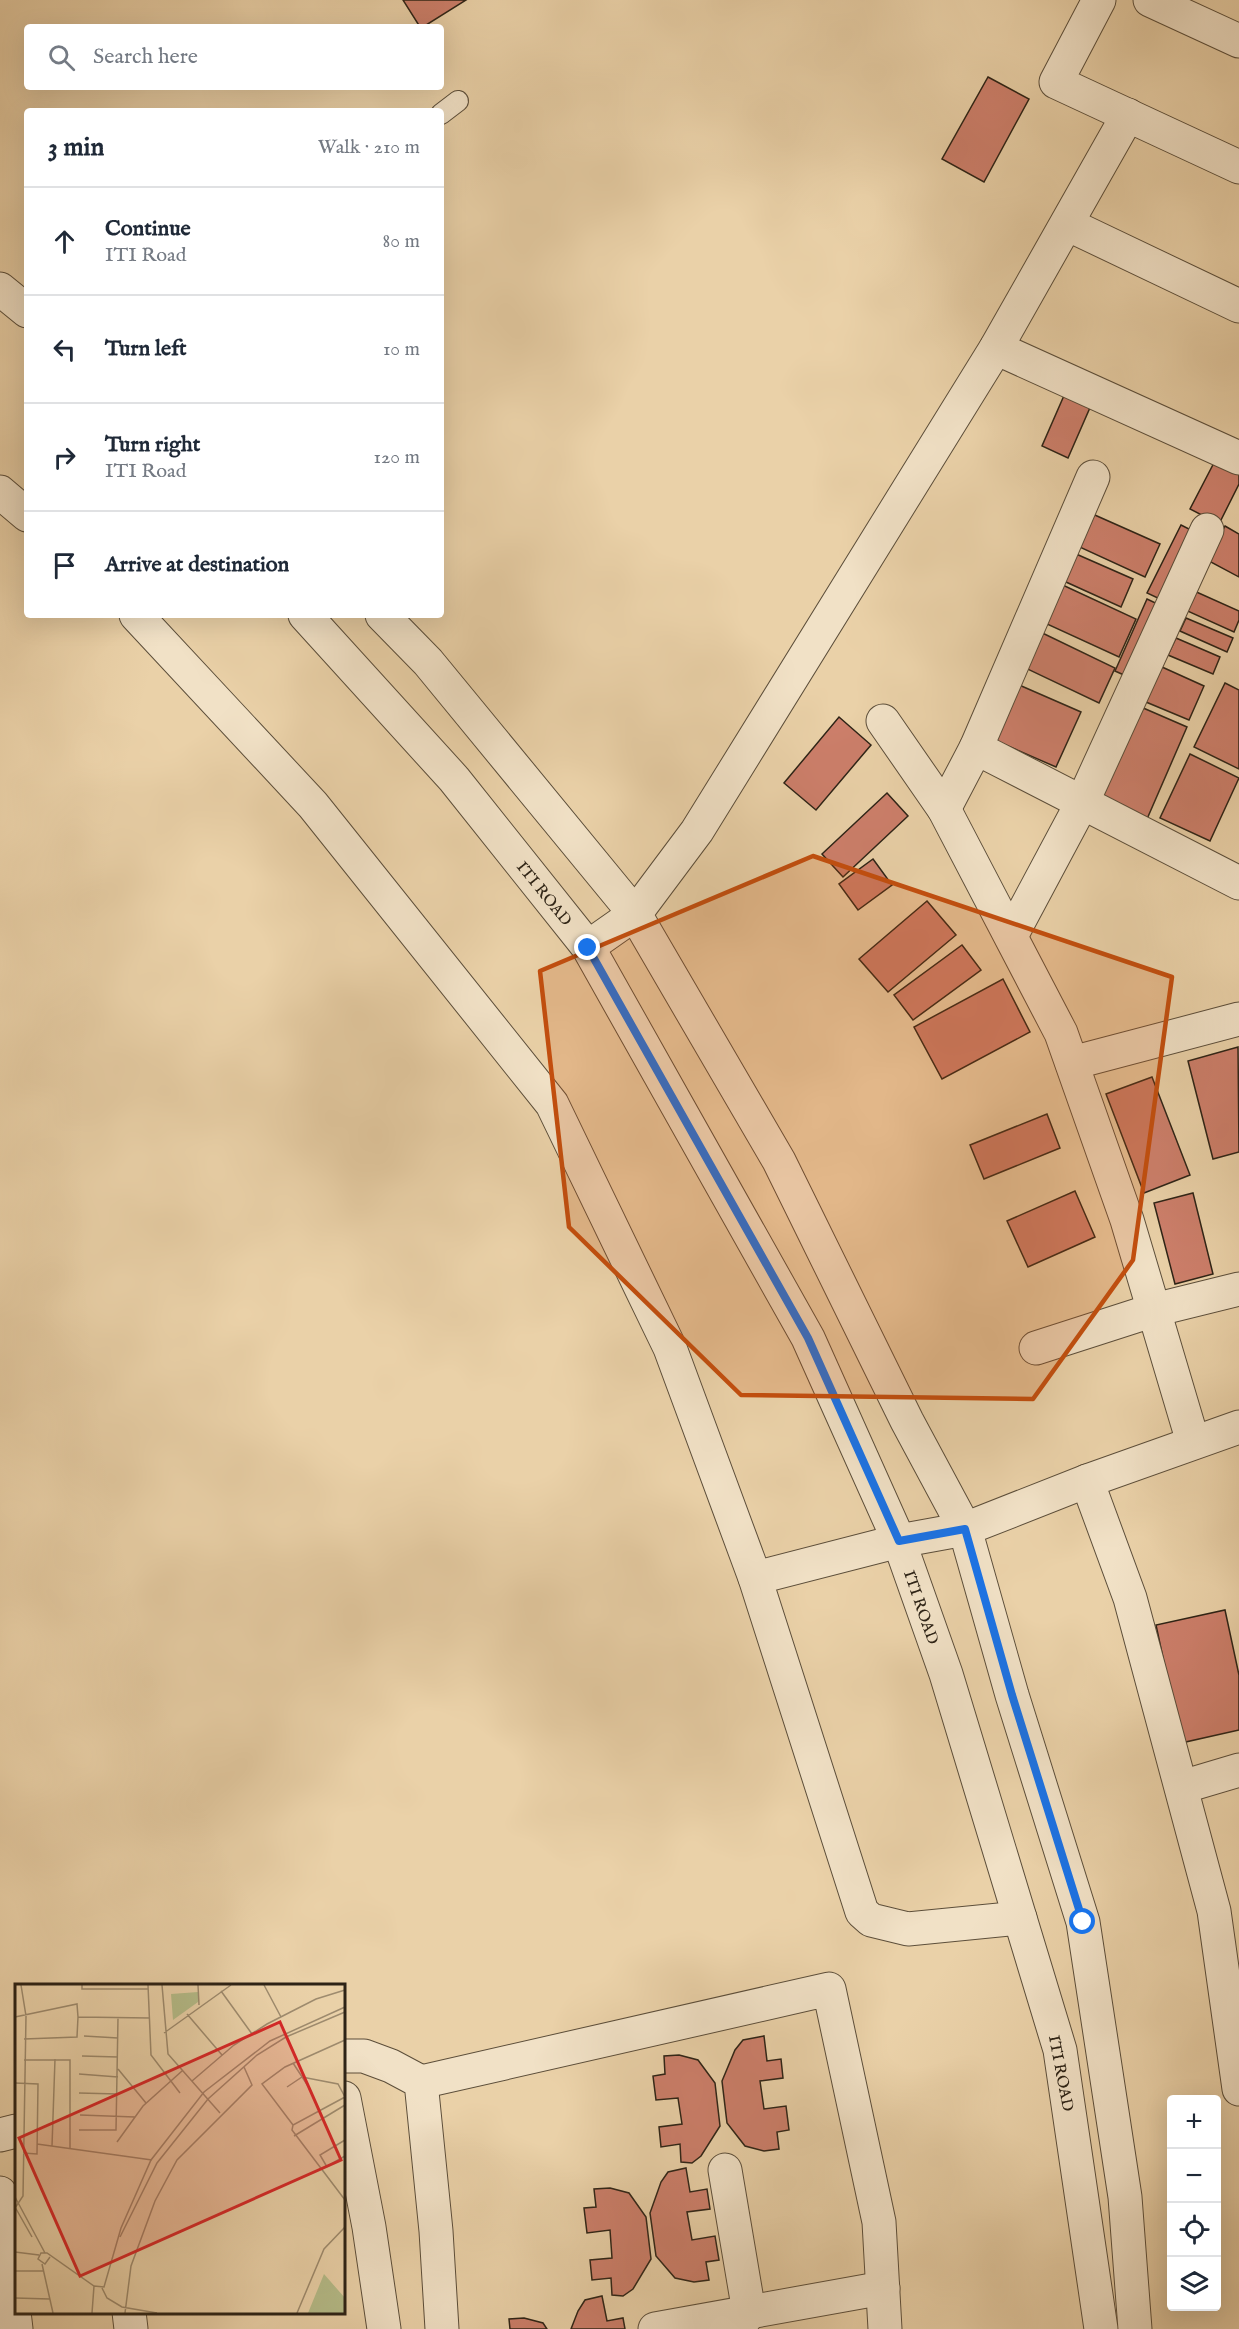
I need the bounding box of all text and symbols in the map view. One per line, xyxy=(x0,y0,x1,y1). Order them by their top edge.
search box xyxy=(24,24,444,90)
icon: search xyxy=(45,41,78,74)
text: Search here xyxy=(93,43,198,71)
text: 3 min xyxy=(48,131,104,164)
text: Walk · 210 m xyxy=(318,135,420,160)
text: Continue xyxy=(105,215,191,243)
icon: ahead xyxy=(48,225,81,258)
text: 80 m xyxy=(383,229,420,254)
text: ITI Road xyxy=(105,243,186,268)
icon: left xyxy=(48,333,81,366)
text: Turn left xyxy=(105,335,187,363)
text: 10 m xyxy=(383,337,420,362)
text: Turn right xyxy=(105,431,200,459)
icon: right xyxy=(48,441,81,474)
text: 120 m xyxy=(374,445,420,470)
text: ITI Road xyxy=(105,459,186,484)
icon: arrive xyxy=(48,549,81,582)
text: Arrive at destination xyxy=(105,551,289,579)
street label: ITI ROAD xyxy=(511,858,576,931)
route end xyxy=(574,934,600,960)
street label: ITI ROAD xyxy=(898,1568,942,1648)
route start xyxy=(1069,1908,1095,1934)
inset map xyxy=(15,1984,345,2314)
street label: ITI ROAD xyxy=(1043,2034,1077,2113)
map controls xyxy=(1167,2095,1221,2311)
button: + xyxy=(1167,2095,1221,2149)
button: − xyxy=(1167,2149,1221,2203)
button: locate xyxy=(1167,2203,1221,2257)
button: layers xyxy=(1167,2257,1221,2311)

